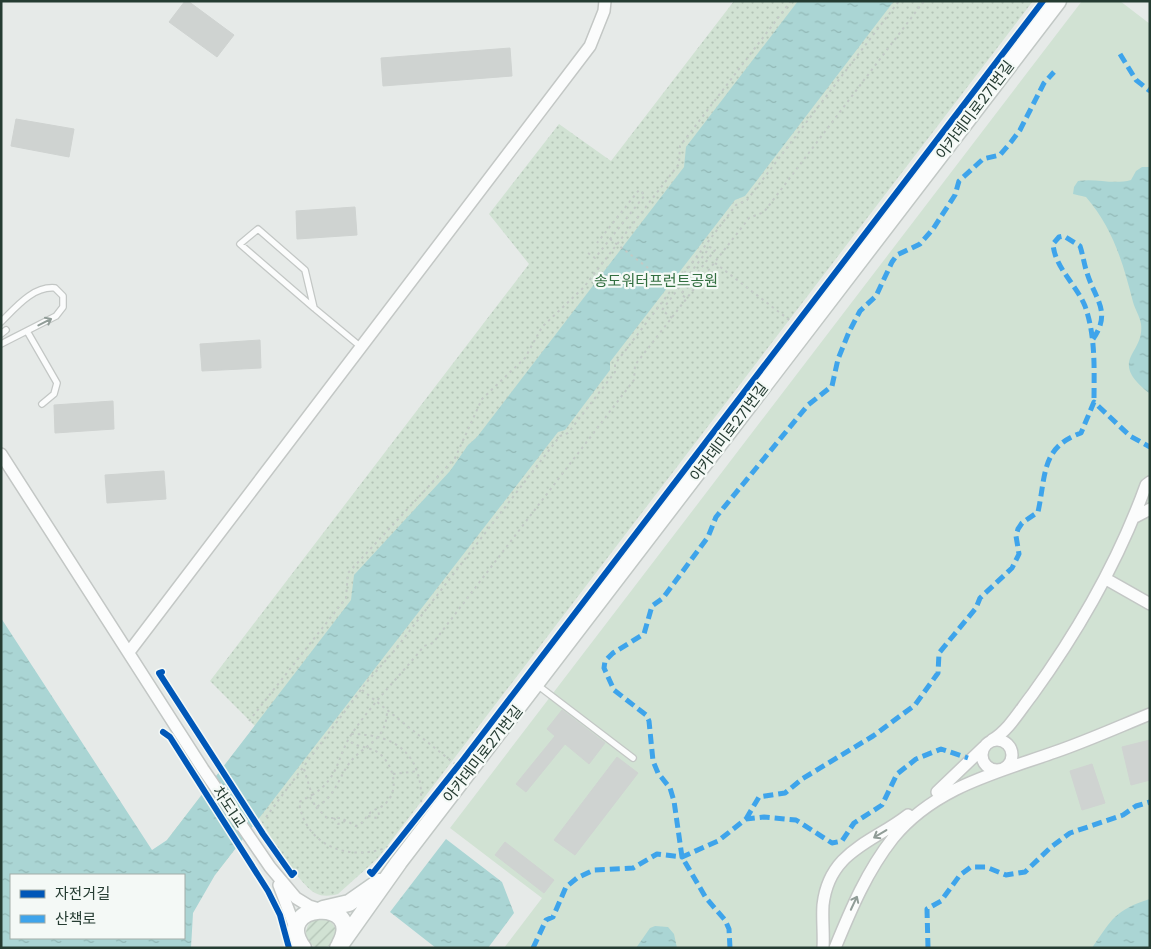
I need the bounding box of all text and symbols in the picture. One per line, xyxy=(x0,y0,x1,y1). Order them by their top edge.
street label: 아카데미로271번길 xyxy=(931,56,1019,163)
park label: 송도워터프런트공원 xyxy=(594,270,718,291)
one-way arrow xyxy=(37,316,52,326)
street label: 아카데미로271번길 xyxy=(685,378,773,485)
street label: 아카데미로271번길 xyxy=(438,701,527,807)
street label: 차도1교 xyxy=(208,782,251,832)
one-way arrow xyxy=(873,829,887,839)
legend xyxy=(10,874,185,939)
text: 자전거길 xyxy=(55,883,110,904)
one-way arrow xyxy=(850,896,860,911)
text: 산책로 xyxy=(55,908,96,929)

